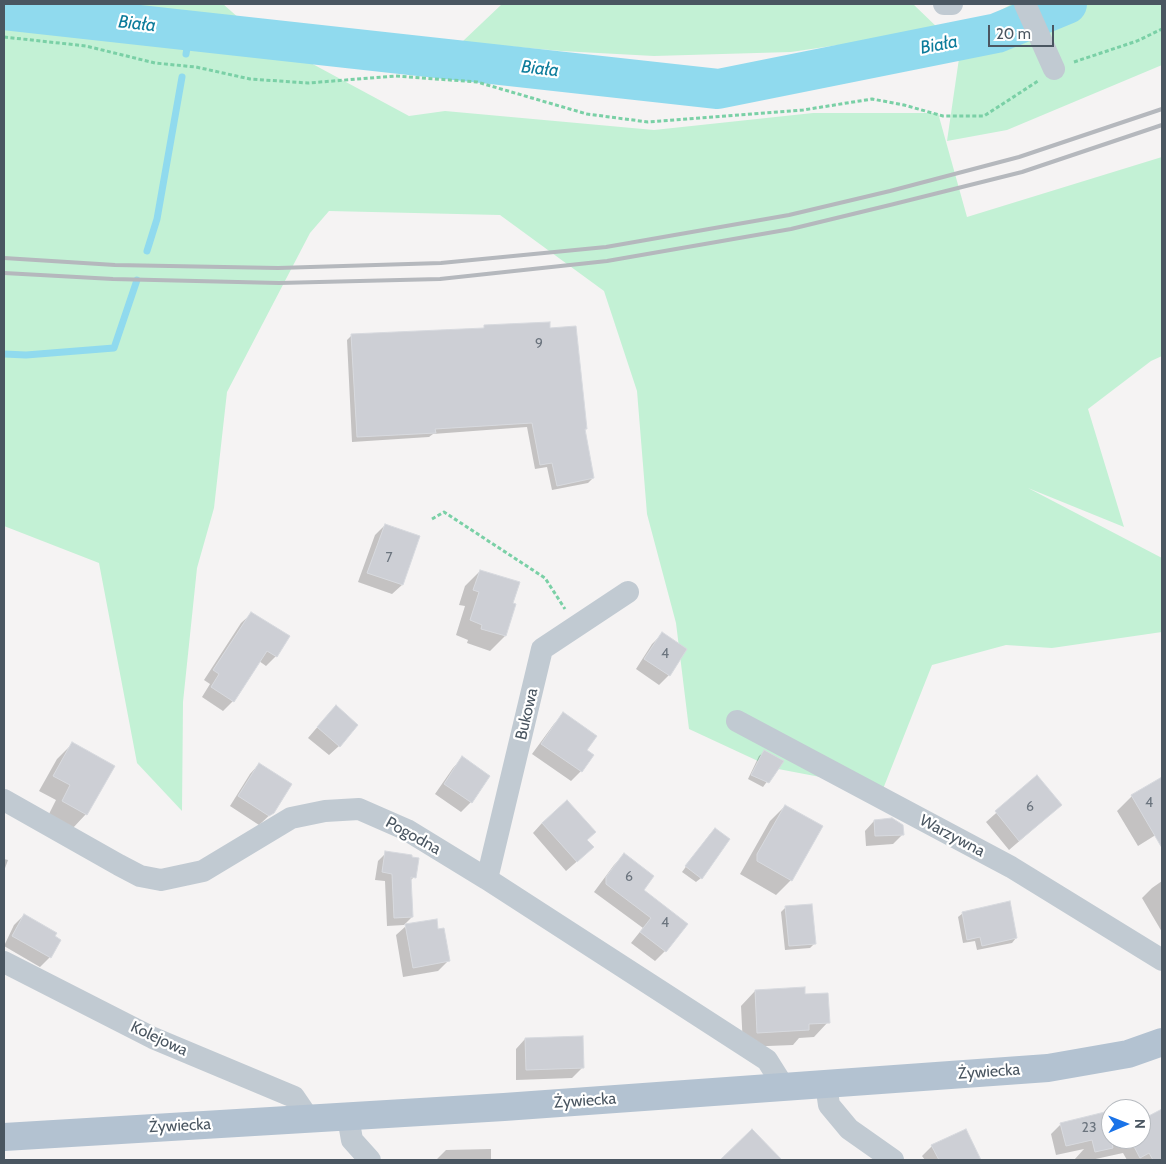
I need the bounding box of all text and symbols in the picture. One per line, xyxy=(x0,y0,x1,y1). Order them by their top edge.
water label: Biała xyxy=(117,11,157,37)
scale bar xyxy=(991,15,1057,47)
text: 20 m xyxy=(996,25,1031,43)
water label: Biała xyxy=(918,31,960,59)
water label: Biała xyxy=(520,56,560,82)
house number: 9 xyxy=(535,336,543,352)
house number: 7 xyxy=(385,550,393,566)
house number: 4 xyxy=(661,646,669,662)
street label: Bukowa xyxy=(512,686,542,742)
house number: 4 xyxy=(1145,795,1153,811)
house number: 6 xyxy=(1026,799,1034,815)
street label: Warzywna xyxy=(916,811,988,861)
street label: Pogodna xyxy=(382,813,444,859)
house number: 6 xyxy=(625,869,633,885)
house number: 4 xyxy=(661,915,669,931)
street label: Kolejowa xyxy=(128,1018,190,1060)
street label: Żywiecka xyxy=(957,1060,1021,1084)
street label: Żywiecka xyxy=(553,1089,617,1113)
north arrow xyxy=(1101,1099,1151,1149)
street label: Żywiecka xyxy=(149,1115,211,1137)
text: N xyxy=(1131,1119,1149,1129)
house number: 23 xyxy=(1082,1120,1096,1136)

